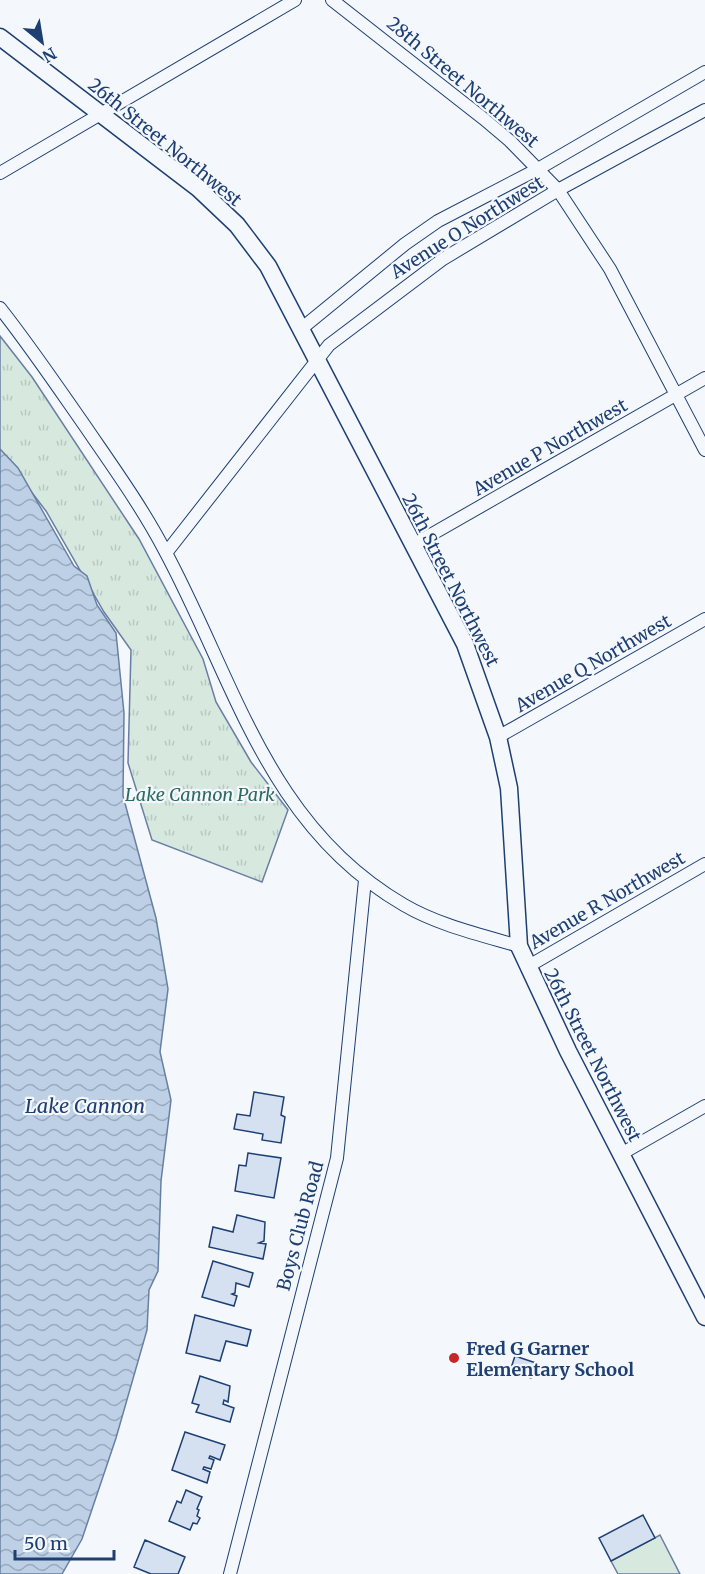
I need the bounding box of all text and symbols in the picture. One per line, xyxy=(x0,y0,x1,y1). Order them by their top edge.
north arrow xyxy=(12,12,72,72)
street label: 28th Street Northwest xyxy=(382,12,544,152)
text: N xyxy=(39,43,60,67)
street label: 26th Street Northwest xyxy=(83,73,247,211)
street label: Avenue O Northwest xyxy=(385,171,548,284)
street label: Avenue P Northwest xyxy=(468,393,631,501)
street label: 26th Street Northwest xyxy=(397,490,505,670)
street label: Avenue Q Northwest xyxy=(510,609,675,717)
park label: Lake Cannon Park xyxy=(125,783,275,806)
street label: Avenue R Northwest xyxy=(524,846,689,954)
street label: 26th Street Northwest xyxy=(539,965,647,1145)
water label: Lake Cannon xyxy=(25,1093,145,1118)
street label: Boys Club Road xyxy=(272,1159,328,1293)
place label: Fred G Garner Elementary School xyxy=(466,1337,634,1381)
marker: Fred G Garner Elementary School xyxy=(447,1351,461,1365)
scale bar xyxy=(15,1523,114,1561)
text: 50 m xyxy=(24,1532,68,1555)

